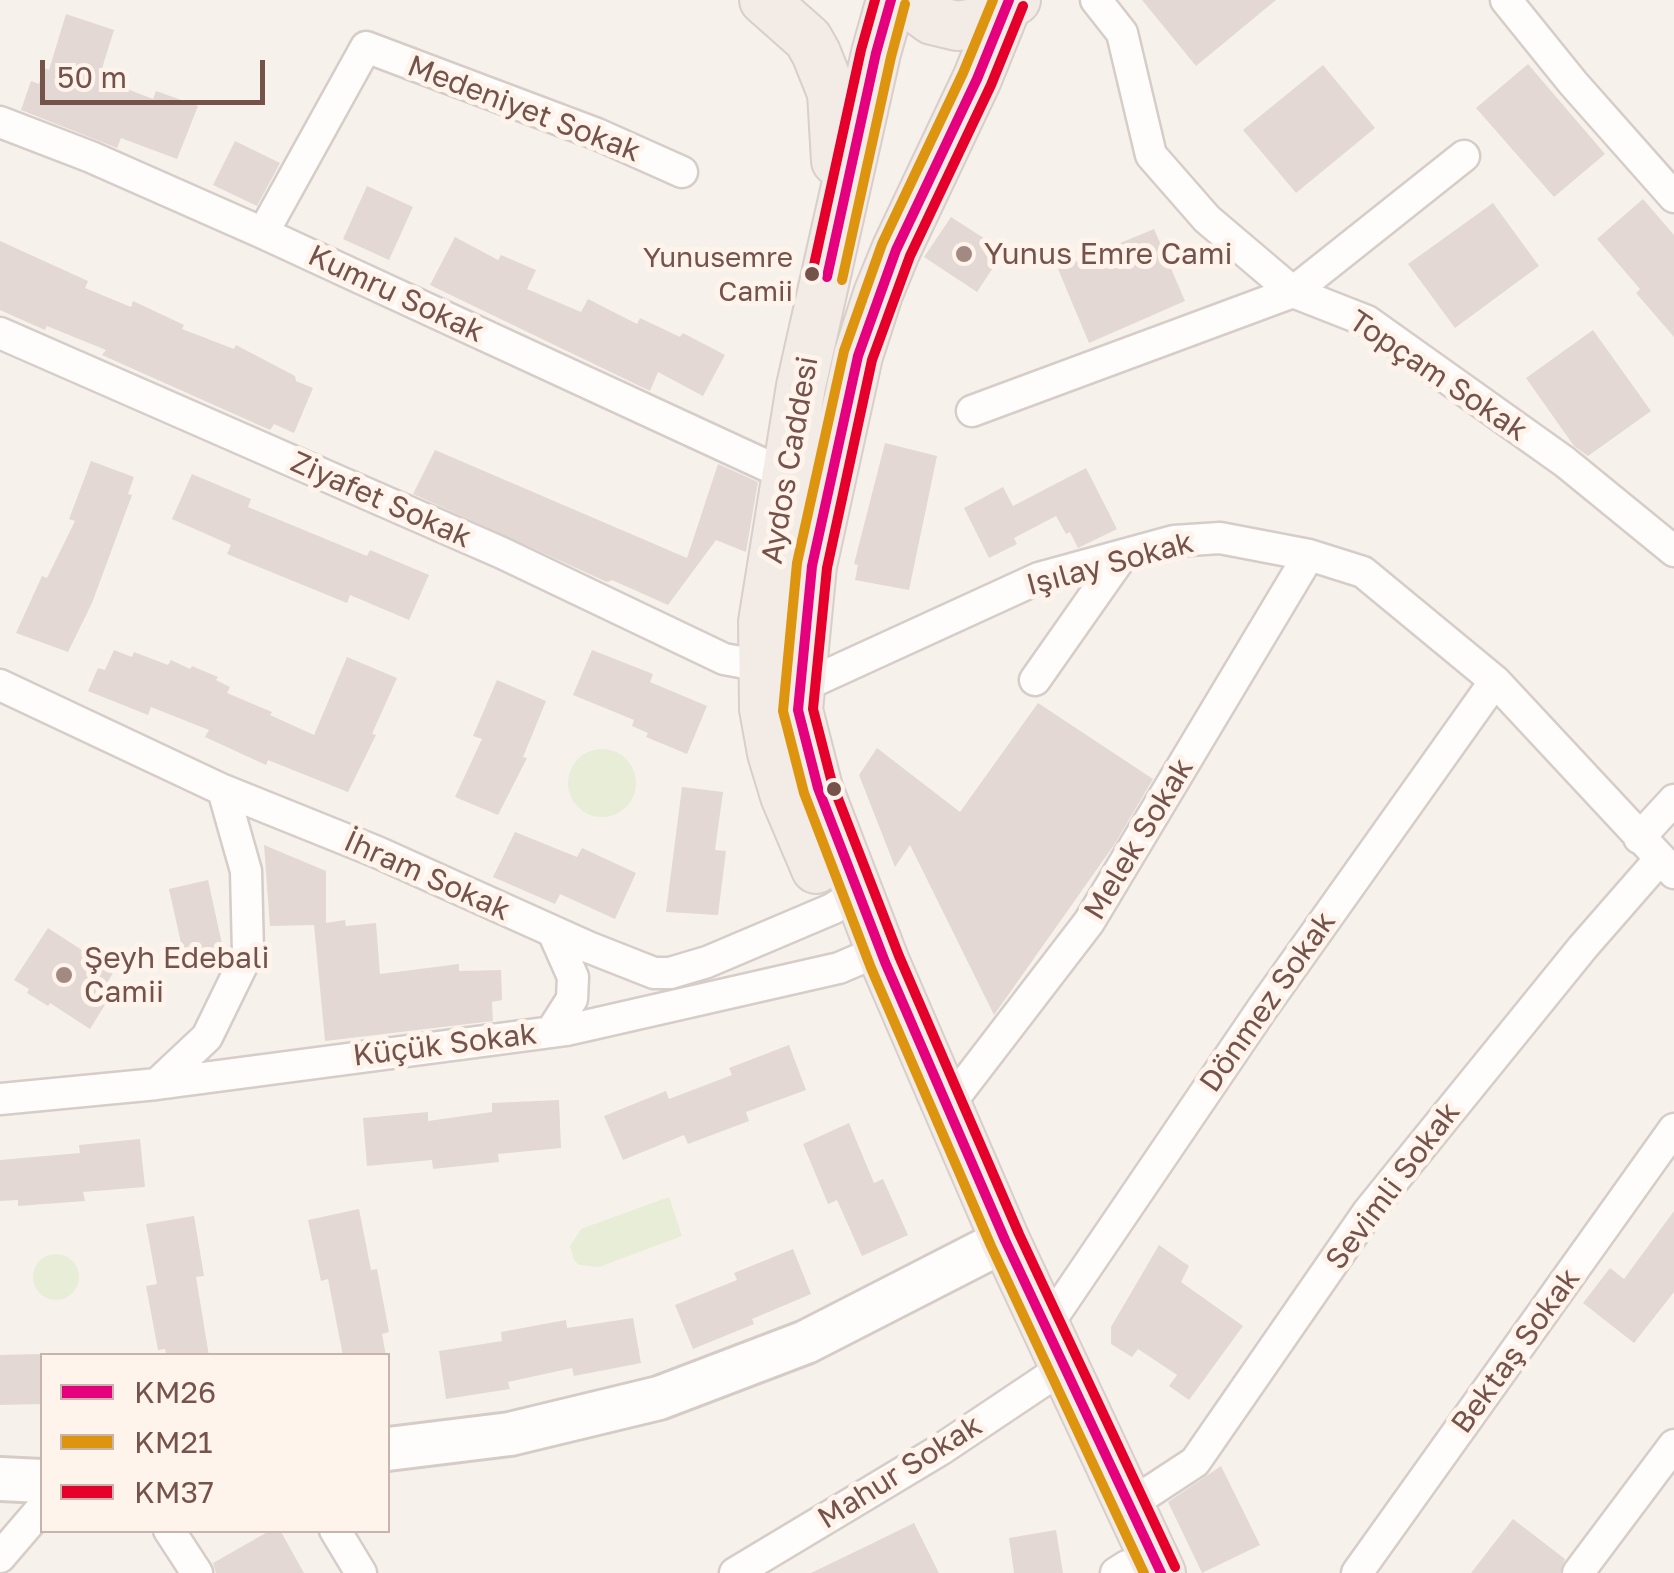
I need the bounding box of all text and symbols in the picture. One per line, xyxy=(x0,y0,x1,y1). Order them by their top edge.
scale bar xyxy=(45,40,270,102)
street label: Medeniyet Sokak xyxy=(403,48,645,170)
text: 50 m xyxy=(57,59,127,95)
place label: Yunus Emre Cami xyxy=(984,236,1233,272)
street label: Kumru Sokak xyxy=(302,238,490,350)
place label: Yunusemre Cami̇i̇ xyxy=(643,241,793,307)
marker: Yunus Emre Cami xyxy=(953,243,975,265)
marker: Yunusemre Cami̇i̇ xyxy=(802,264,822,284)
street label: Topçam Sokak xyxy=(1342,303,1534,449)
street label: Aydos Caddesi xyxy=(754,353,826,567)
street label: Ziyafet Sokak xyxy=(285,444,477,556)
street label: Işılay Sokak xyxy=(1023,524,1197,604)
street label: Melek Sokak xyxy=(1077,752,1201,926)
unlabelled marker xyxy=(824,779,844,799)
street label: İhram Sokak xyxy=(338,823,516,929)
street label: Dönmez Sokak xyxy=(1192,905,1344,1099)
place label: Şeyh Edebali Camii xyxy=(84,940,270,1010)
marker: Şeyh Edebali Camii xyxy=(53,964,75,986)
street label: Küçük Sokak xyxy=(351,1016,539,1074)
street label: Sevimli Sokak xyxy=(1318,1095,1468,1277)
street label: Bektaş Sokak xyxy=(1444,1261,1588,1441)
legend xyxy=(40,1353,390,1533)
text: KM26 xyxy=(134,1374,216,1410)
street label: Mahur Sokak xyxy=(811,1407,989,1537)
text: KM21 xyxy=(134,1424,212,1460)
text: KM37 xyxy=(134,1474,214,1510)

